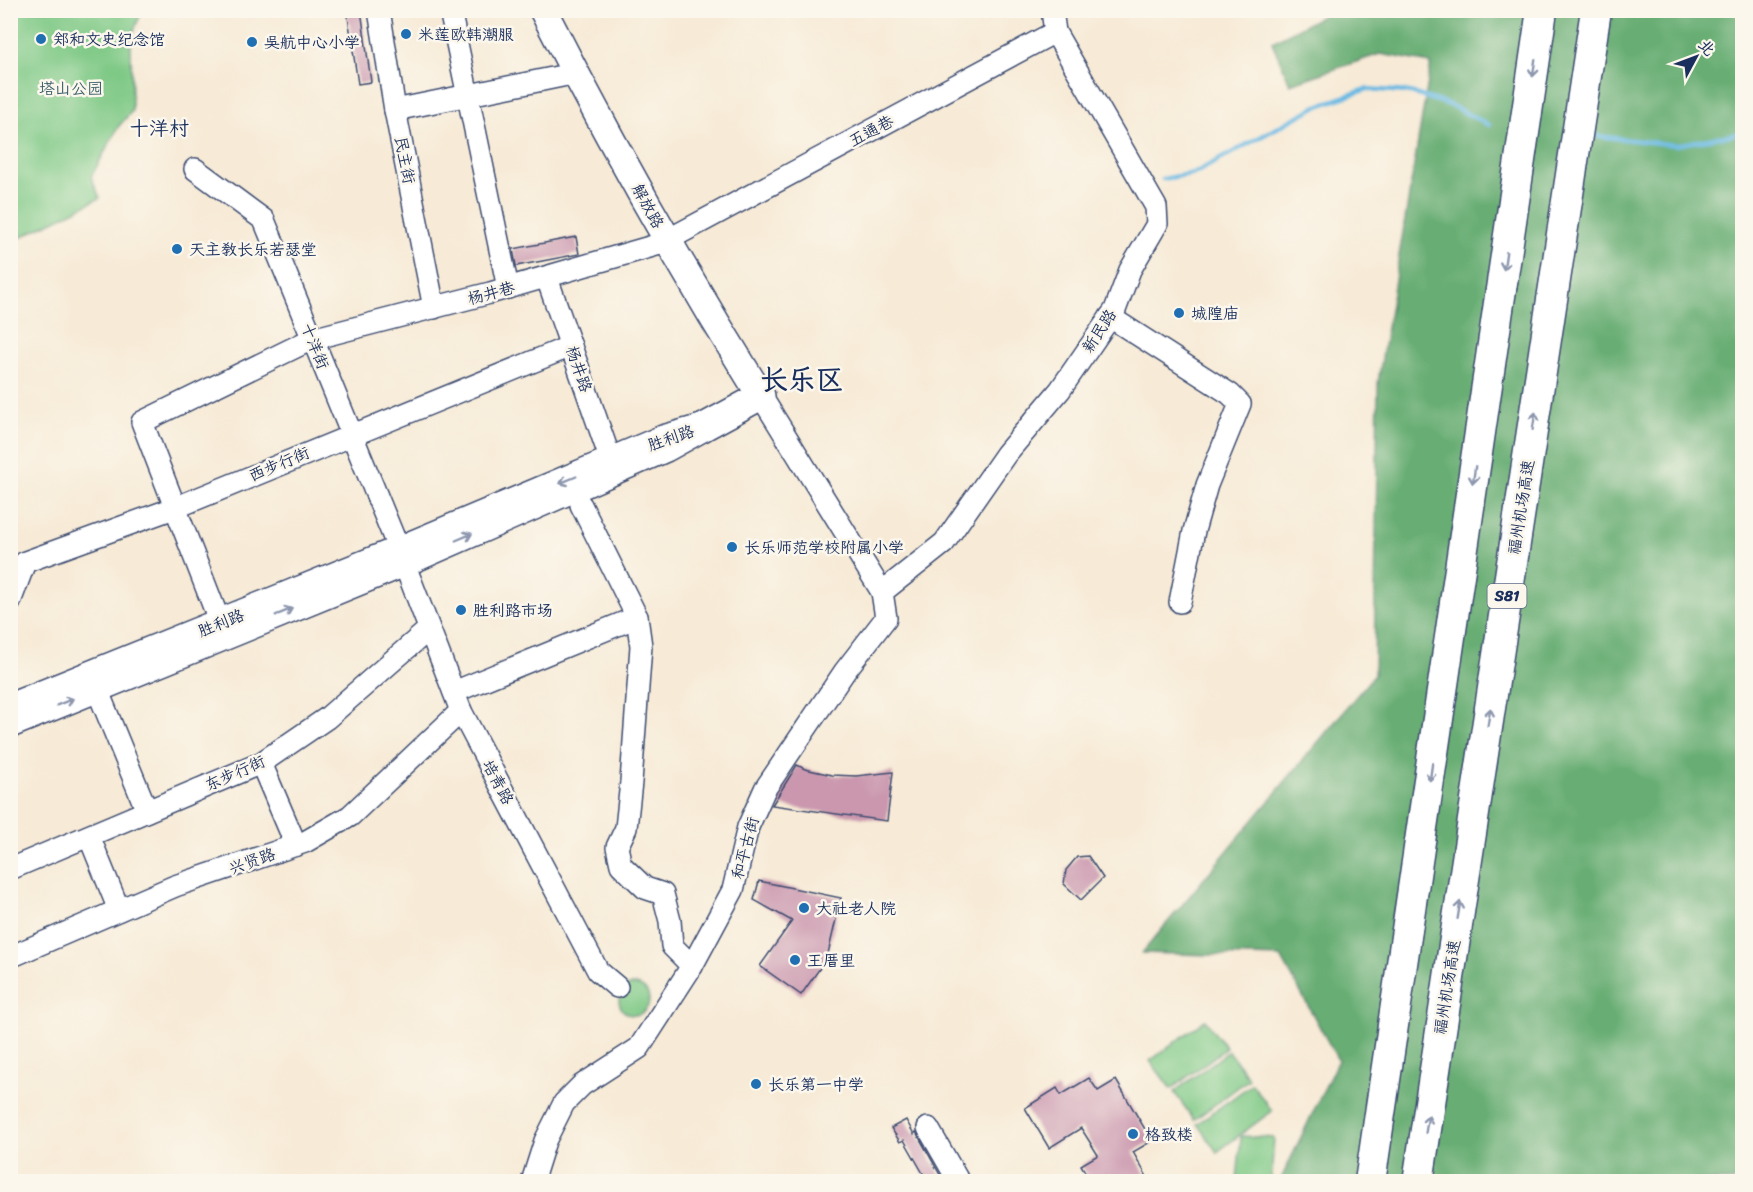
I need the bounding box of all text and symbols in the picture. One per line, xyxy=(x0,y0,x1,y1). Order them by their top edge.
place label: 米莲欧韩潮服 xyxy=(418,20,514,49)
place label: 郑和文史纪念馆 xyxy=(53,25,165,54)
marker: 米莲欧韩潮服 xyxy=(399,27,413,41)
north arrow xyxy=(1666,27,1726,87)
place label: 吴航中心小学 xyxy=(264,28,360,57)
marker: 郑和文史纪念馆 xyxy=(34,32,48,46)
text: 北 xyxy=(1691,32,1723,63)
marker: 吴航中心小学 xyxy=(245,35,259,49)
one-way arrow xyxy=(1528,58,1539,78)
park label: 塔山公园 xyxy=(39,74,103,103)
street label: 五通巷 xyxy=(843,107,899,155)
district label: 十洋村 xyxy=(129,111,189,146)
street label: 民主街 xyxy=(386,134,424,186)
street label: 解放路 xyxy=(624,178,672,234)
place label: 天主教长乐若瑟堂 xyxy=(189,235,317,264)
marker: 天主教长乐若瑟堂 xyxy=(170,242,184,256)
one-way arrow xyxy=(1500,251,1511,271)
street label: 杨井巷 xyxy=(464,273,518,313)
place label: 城隍庙 xyxy=(1191,299,1239,328)
street label: 新民路 xyxy=(1074,303,1124,359)
marker: 城隍庙 xyxy=(1172,306,1186,320)
street label: 十洋街 xyxy=(293,318,337,374)
street label: 杨井路 xyxy=(557,342,601,396)
district label: 长乐区 xyxy=(760,355,844,404)
one-way arrow xyxy=(1528,411,1539,431)
street label: 胜利路 xyxy=(644,416,698,460)
street label: 西步行街 xyxy=(244,438,314,490)
street label: 福州机场高速 xyxy=(1499,457,1543,557)
one-way arrow xyxy=(1469,465,1480,484)
one-way arrow xyxy=(560,475,578,486)
one-way arrow xyxy=(455,531,473,542)
place label: 长乐师范学校附属小学 xyxy=(744,533,904,562)
marker: 长乐师范学校附属小学 xyxy=(725,540,739,554)
road number: S81 xyxy=(1488,584,1526,608)
place label: 胜利路市场 xyxy=(473,596,553,625)
street label: 胜利路 xyxy=(193,601,249,645)
marker: 胜利路市场 xyxy=(454,603,468,617)
one-way arrow xyxy=(275,606,293,617)
one-way arrow xyxy=(55,696,74,707)
one-way arrow xyxy=(1483,708,1494,728)
street label: 东步行街 xyxy=(200,747,270,799)
street label: 培青路 xyxy=(474,754,522,810)
one-way arrow xyxy=(1425,761,1436,781)
street label: 和平古街 xyxy=(723,813,767,883)
street label: 兴贤路 xyxy=(224,839,280,883)
place label: 大社老人院 xyxy=(816,894,896,923)
marker: 大社老人院 xyxy=(797,901,811,915)
one-way arrow xyxy=(1454,901,1465,921)
street label: 福州机场高速 xyxy=(1425,937,1469,1037)
place label: 王厝里 xyxy=(807,946,855,975)
marker: 王厝里 xyxy=(788,953,802,967)
place label: 长乐第一中学 xyxy=(768,1070,864,1099)
marker: 长乐第一中学 xyxy=(749,1077,763,1091)
one-way arrow xyxy=(1421,1114,1432,1134)
place label: 格致楼 xyxy=(1145,1120,1193,1149)
marker: 格致楼 xyxy=(1126,1127,1140,1141)

